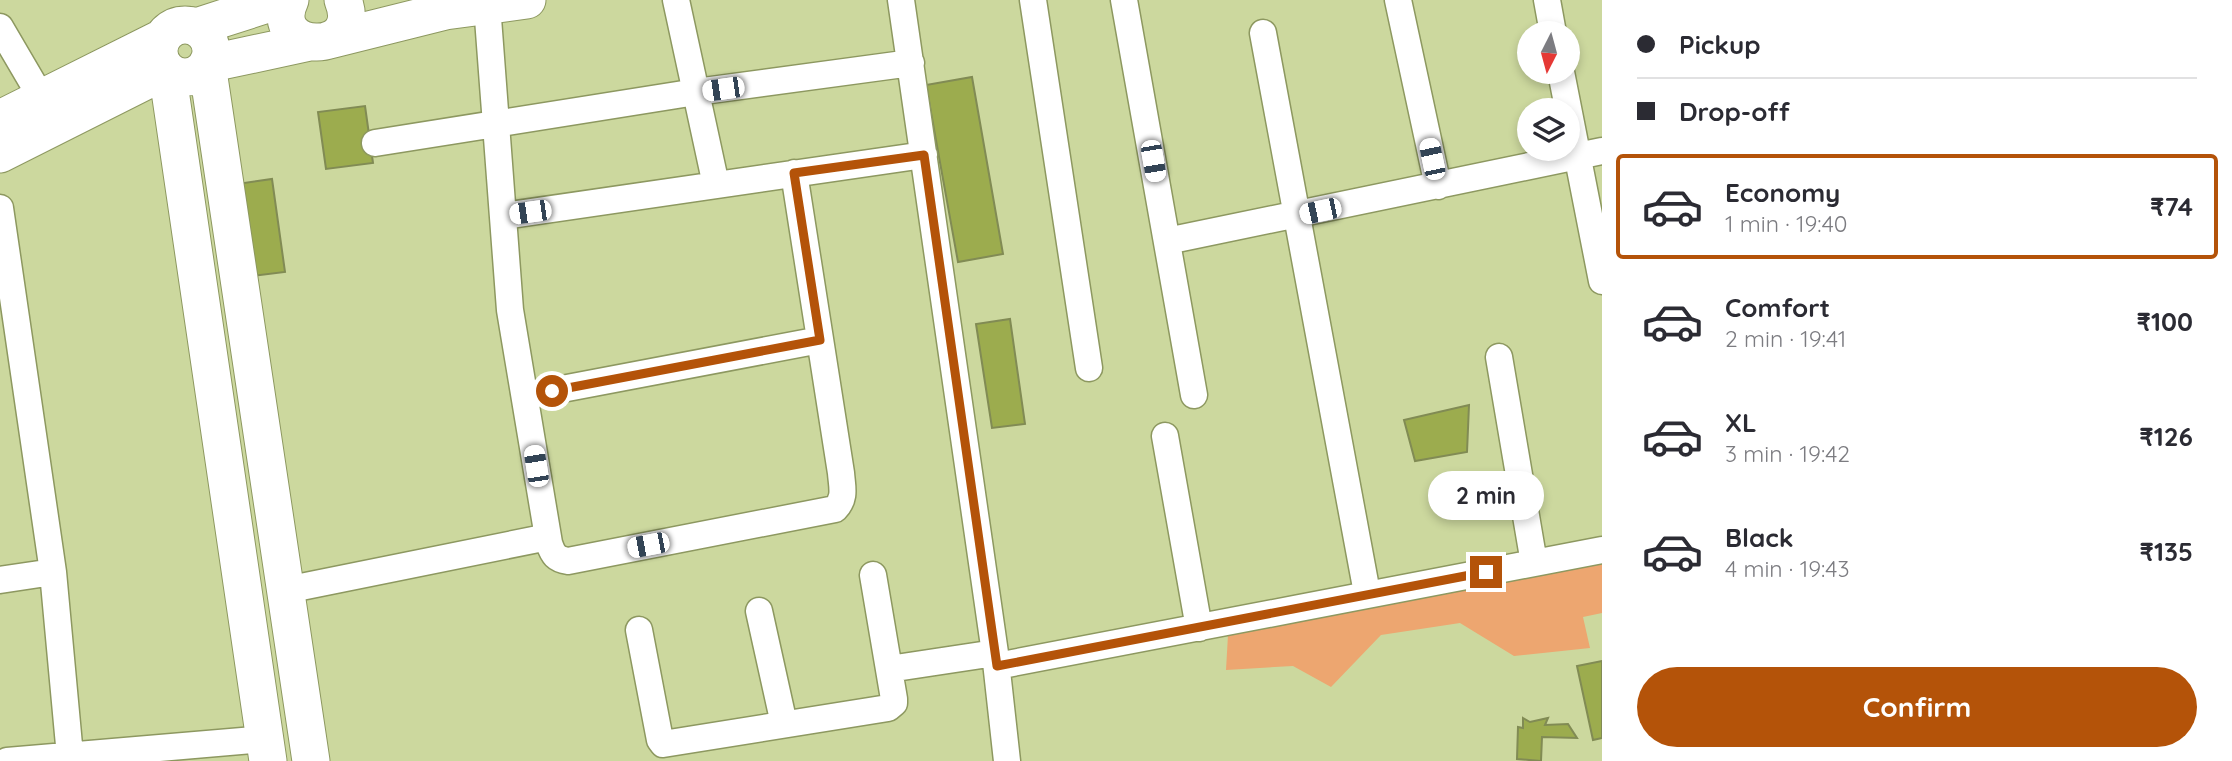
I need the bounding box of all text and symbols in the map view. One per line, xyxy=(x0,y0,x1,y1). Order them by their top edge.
north arrow xyxy=(1517,21,1580,84)
map controls xyxy=(1517,21,1580,161)
text: Pickup xyxy=(1679,28,1761,61)
car xyxy=(701,76,746,102)
text: Drop-off xyxy=(1679,95,1790,128)
button: layers xyxy=(1517,98,1580,161)
car xyxy=(1418,136,1447,182)
car xyxy=(1140,138,1167,184)
icon: car xyxy=(1641,175,1704,238)
text: Economy xyxy=(1725,176,1840,209)
text: ₹74 xyxy=(2150,190,2193,223)
car xyxy=(1298,196,1343,226)
car xyxy=(508,199,553,225)
text: 1 min · 19:40 xyxy=(1725,209,1847,238)
icon: car xyxy=(1641,290,1704,353)
text: Comfort xyxy=(1725,291,1830,324)
text: ₹100 xyxy=(2137,305,2193,338)
text: 2 min · 19:41 xyxy=(1725,324,1846,353)
route start xyxy=(536,375,568,407)
icon: car xyxy=(1641,405,1704,468)
text: XL xyxy=(1725,406,1757,439)
text: ₹126 xyxy=(2139,420,2193,453)
text: 3 min · 19:42 xyxy=(1725,439,1850,468)
car xyxy=(523,444,550,488)
callout: 2 min xyxy=(1428,470,1544,520)
text: 2 min xyxy=(1456,481,1516,510)
icon: car xyxy=(1641,520,1704,583)
text: Black xyxy=(1725,521,1794,554)
car xyxy=(626,531,671,559)
text: ₹135 xyxy=(2140,535,2193,568)
text: 4 min · 19:43 xyxy=(1725,554,1849,583)
route end xyxy=(1470,556,1502,588)
button: Confirm xyxy=(1637,667,2197,747)

